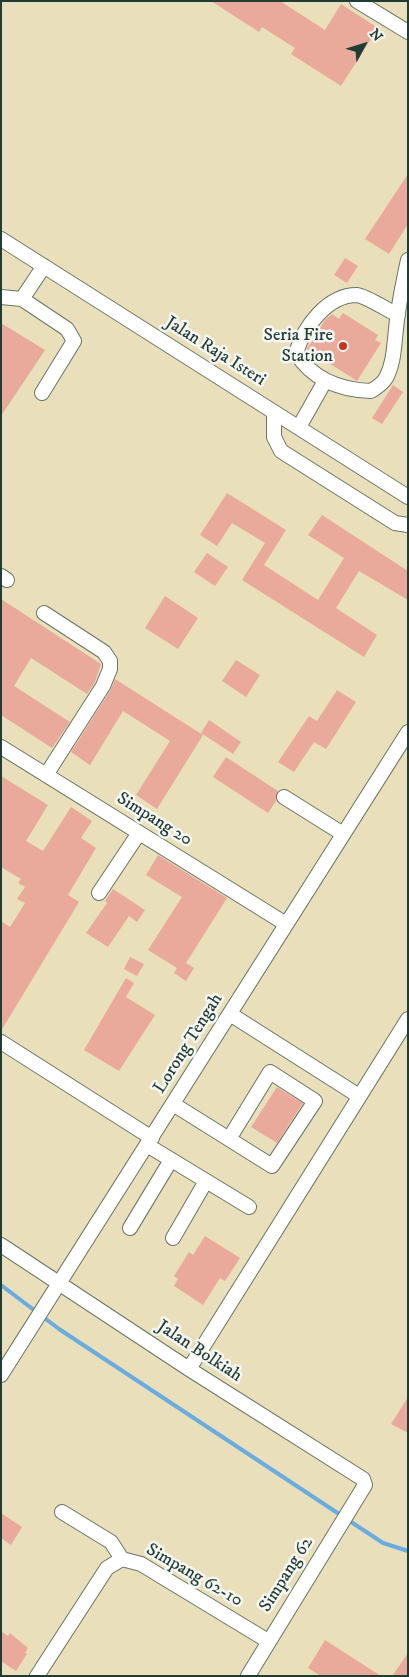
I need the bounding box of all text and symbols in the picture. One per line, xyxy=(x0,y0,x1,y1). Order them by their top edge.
north arrow xyxy=(339,20,389,70)
text: N xyxy=(365,25,386,46)
street label: Jalan Raja Isteri xyxy=(161,313,269,391)
place label: Seria Fire Station xyxy=(263,325,333,368)
marker: Seria Fire Station xyxy=(337,340,349,352)
street label: Simpang 20 xyxy=(112,788,196,852)
street label: Lorong Tengah xyxy=(150,990,228,1098)
street label: Jalan Bolkiah xyxy=(152,1317,246,1387)
street label: Simpang 62 xyxy=(255,1533,319,1617)
street label: Simpang 62-10 xyxy=(142,1540,246,1612)

